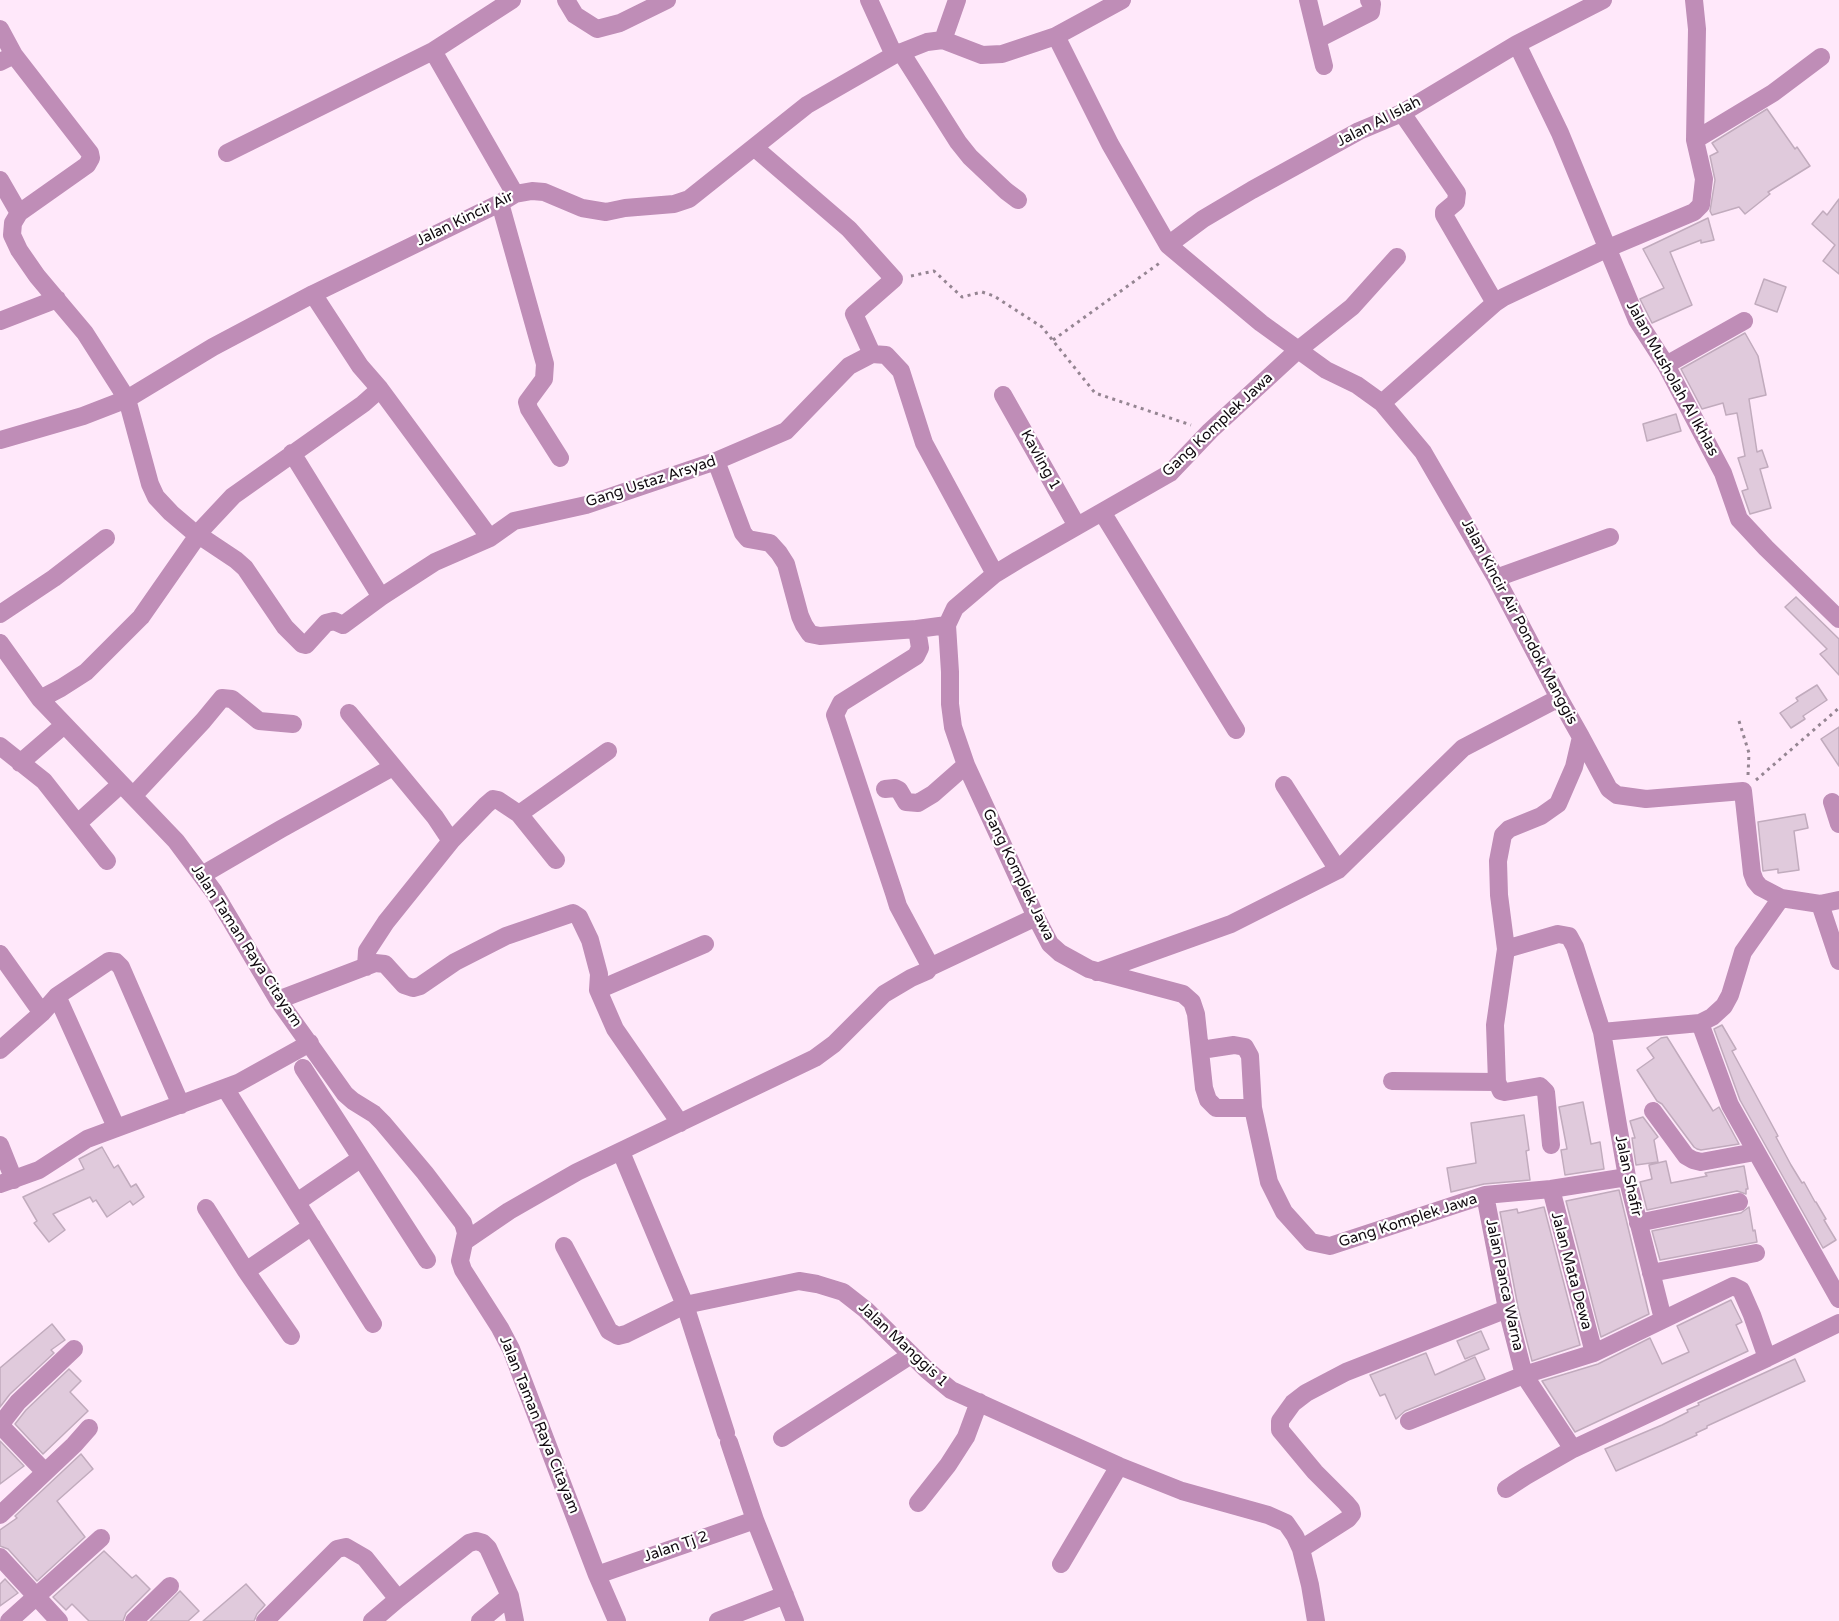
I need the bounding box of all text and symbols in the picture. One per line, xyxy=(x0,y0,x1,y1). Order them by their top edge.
street label: Jalan Al Islah xyxy=(1334,93,1424,151)
street label: Jalan Kincir Air xyxy=(414,188,516,250)
street label: Jalan Musholah Al Ikhlas xyxy=(1622,298,1722,460)
street label: Gang Komplek Jawa xyxy=(1159,369,1277,481)
street label: Kavling 1 xyxy=(1016,427,1064,493)
street label: Gang Ustaz Arsyad xyxy=(584,452,718,512)
street label: Jalan Kincir Air Pondok Manggis xyxy=(1457,516,1581,728)
street label: Gang Komplek Jawa xyxy=(978,806,1058,944)
street label: Jalan Taman Raya Citayam xyxy=(187,861,305,1031)
street label: Jalan Shafir xyxy=(1611,1134,1645,1218)
street label: Gang Komplek Jawa xyxy=(1337,1190,1479,1252)
street label: Jalan Mata Dewa xyxy=(1547,1210,1595,1332)
street label: Jalan Panca Warna xyxy=(1481,1217,1527,1353)
street label: Jalan Manggis 1 xyxy=(854,1299,952,1391)
street label: Jalan Taman Raya Citayam xyxy=(495,1334,583,1516)
street label: Jalan Tj 2 xyxy=(642,1528,710,1566)

